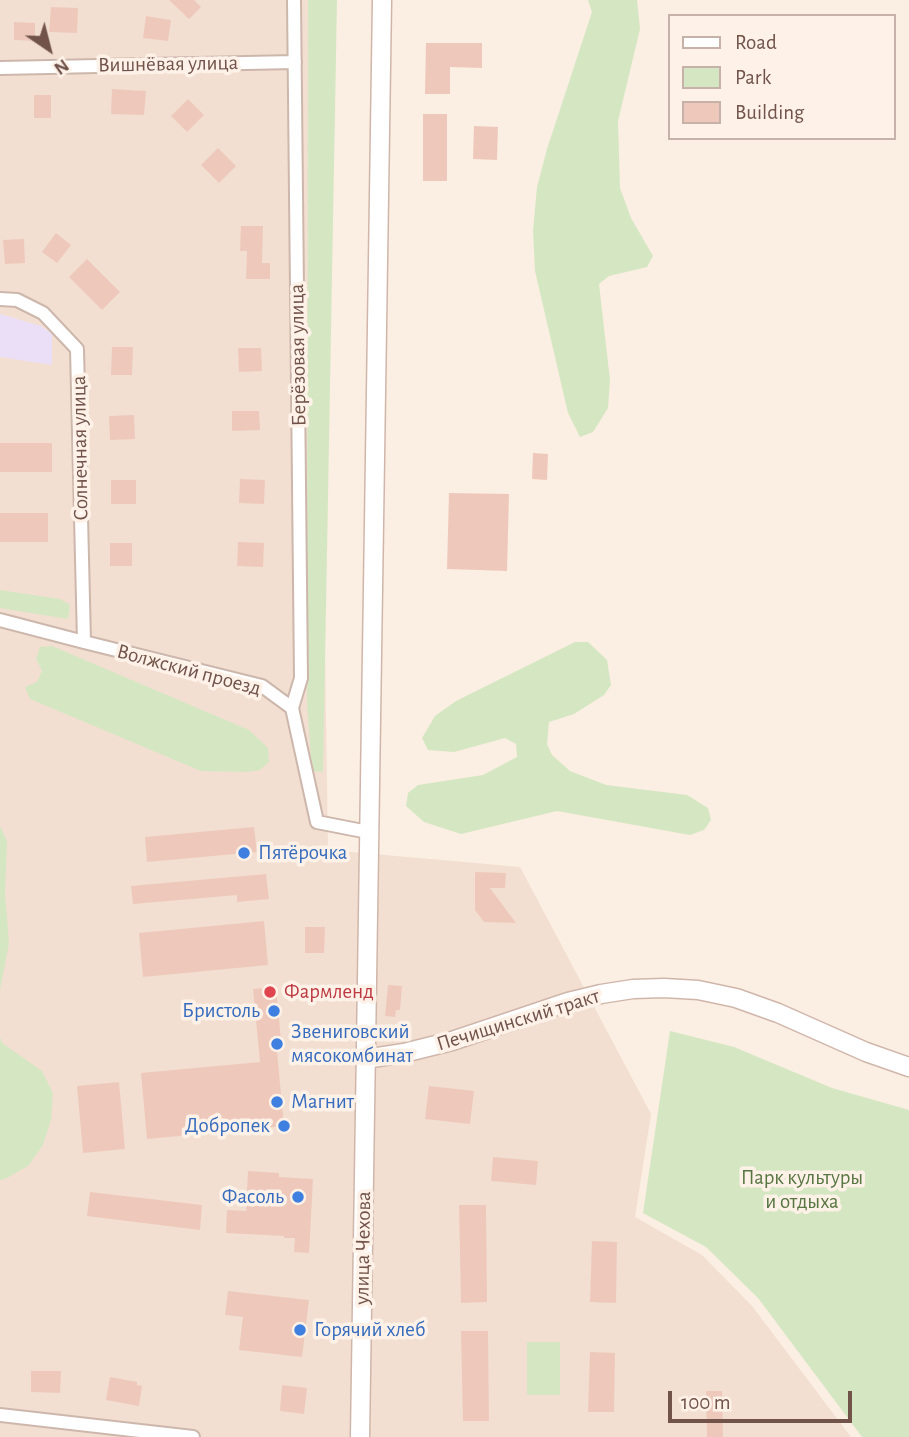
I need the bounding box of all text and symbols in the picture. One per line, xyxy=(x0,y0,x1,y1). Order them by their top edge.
north arrow xyxy=(14,14,84,84)
legend xyxy=(668,14,895,140)
text: Road xyxy=(735,32,777,53)
street label: Вишнёвая улица xyxy=(98,50,238,78)
text: N xyxy=(50,55,72,78)
text: Park xyxy=(735,67,771,88)
text: Building xyxy=(735,102,804,123)
street label: Берёзовая улица xyxy=(284,283,312,427)
street label: Солнечная улица xyxy=(66,375,94,521)
street label: Волжский проезд xyxy=(114,639,264,701)
place label: Пятёрочка xyxy=(258,840,347,866)
marker: Пятёрочка xyxy=(236,845,252,861)
place label: Фармленд xyxy=(284,979,374,1005)
street label: Печищинский тракт xyxy=(433,983,603,1057)
marker: Фармленд xyxy=(262,984,278,1000)
place label: Бристоль xyxy=(182,998,260,1024)
marker: Бристоль xyxy=(266,1003,282,1019)
place label: Звениговский мясокомбинат xyxy=(291,1019,413,1069)
marker: Звениговский мясокомбинат xyxy=(269,1036,285,1052)
place label: Магнит xyxy=(291,1089,354,1115)
marker: Магнит xyxy=(269,1094,285,1110)
place label: Добропек xyxy=(185,1113,270,1139)
marker: Добропек xyxy=(276,1118,292,1134)
park label: Парк культуры и отдыха xyxy=(741,1165,863,1215)
place label: Фасоль xyxy=(222,1184,284,1210)
marker: Фасоль xyxy=(290,1189,306,1205)
street label: улица Чехова xyxy=(349,1191,377,1305)
place label: Горячий хлеб xyxy=(314,1317,425,1343)
marker: Горячий хлеб xyxy=(292,1322,308,1338)
scale bar xyxy=(671,1378,855,1422)
text: 100 m xyxy=(681,1392,731,1413)

